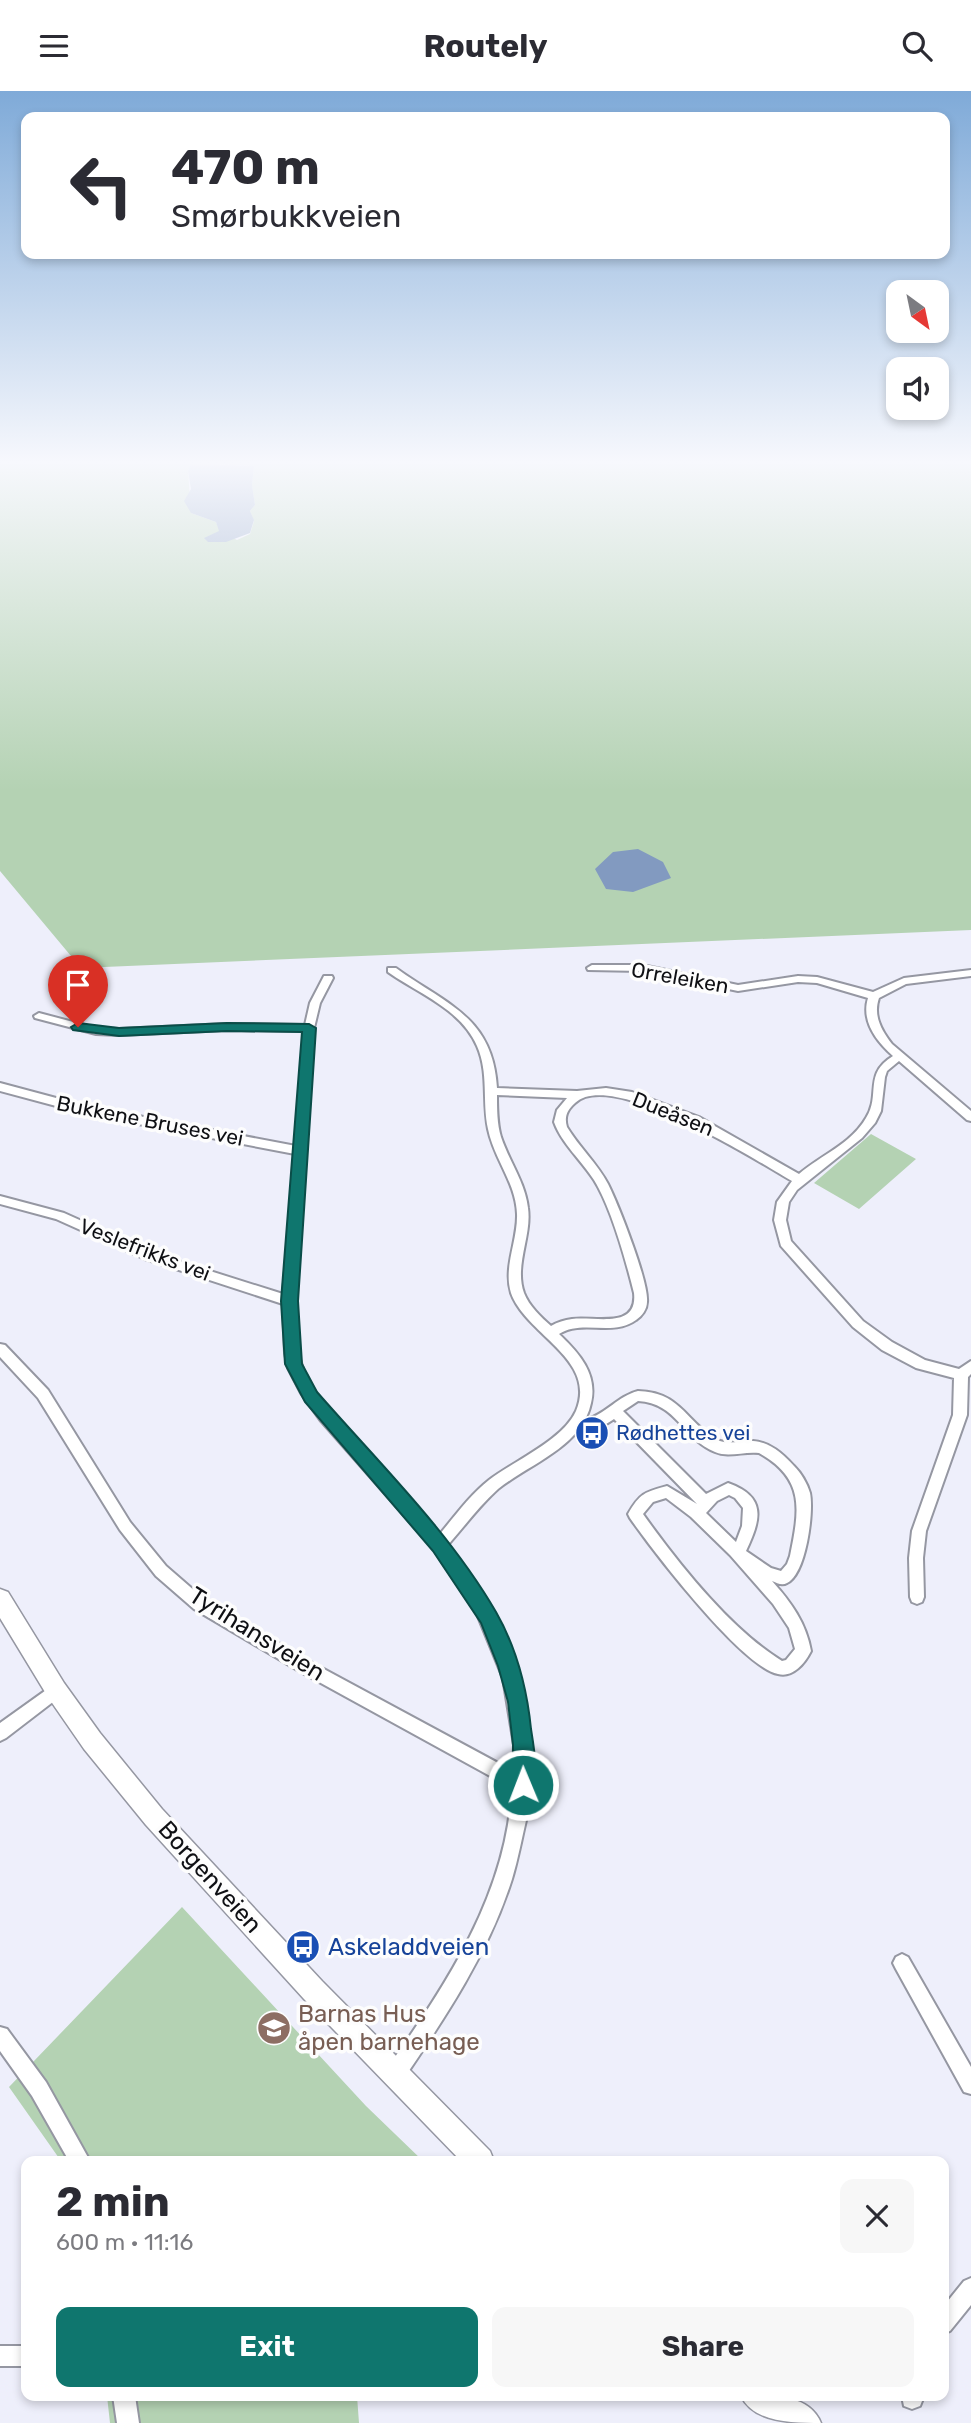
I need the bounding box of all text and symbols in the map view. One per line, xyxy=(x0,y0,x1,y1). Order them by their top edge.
icon: menu xyxy=(35,27,73,65)
text: Routely xyxy=(423,27,548,65)
icon: search xyxy=(898,27,936,65)
text: 470 m xyxy=(171,138,320,196)
icon: left xyxy=(56,140,147,231)
text: Smørbukkveien xyxy=(171,197,401,235)
north arrow xyxy=(886,280,948,343)
map controls xyxy=(886,280,949,420)
button: sound xyxy=(886,357,949,420)
pin xyxy=(48,955,108,1027)
street label: Orreleiken xyxy=(629,957,731,998)
icon: arrive xyxy=(59,966,97,1004)
street label: Dueåsen xyxy=(629,1086,718,1141)
street label: Bukkene Bruses vei xyxy=(55,1090,246,1151)
street label: Veslefrikks vei xyxy=(76,1213,214,1286)
bus stop icon: Rødhettes vei xyxy=(573,1414,611,1452)
place label: Rødhettes vei xyxy=(616,1420,750,1445)
street label: Tyrihansveien xyxy=(184,1581,330,1687)
position arrow xyxy=(486,1748,560,1822)
street label: Borgenveien xyxy=(153,1815,267,1939)
bus stop icon: Askeladdveien xyxy=(284,1928,322,1966)
place label: Askeladdveien xyxy=(328,1933,489,1961)
place label: Barnas Hus åpen barnehage xyxy=(298,2000,480,2056)
school or university icon: Barnas Hus åpen barnehage xyxy=(255,2009,293,2047)
text: 2 min xyxy=(56,2177,170,2227)
button: close xyxy=(840,2179,914,2253)
text: 600 m · 11:16 xyxy=(56,2228,193,2256)
button: Exit xyxy=(56,2307,478,2387)
button: Share xyxy=(492,2307,914,2387)

